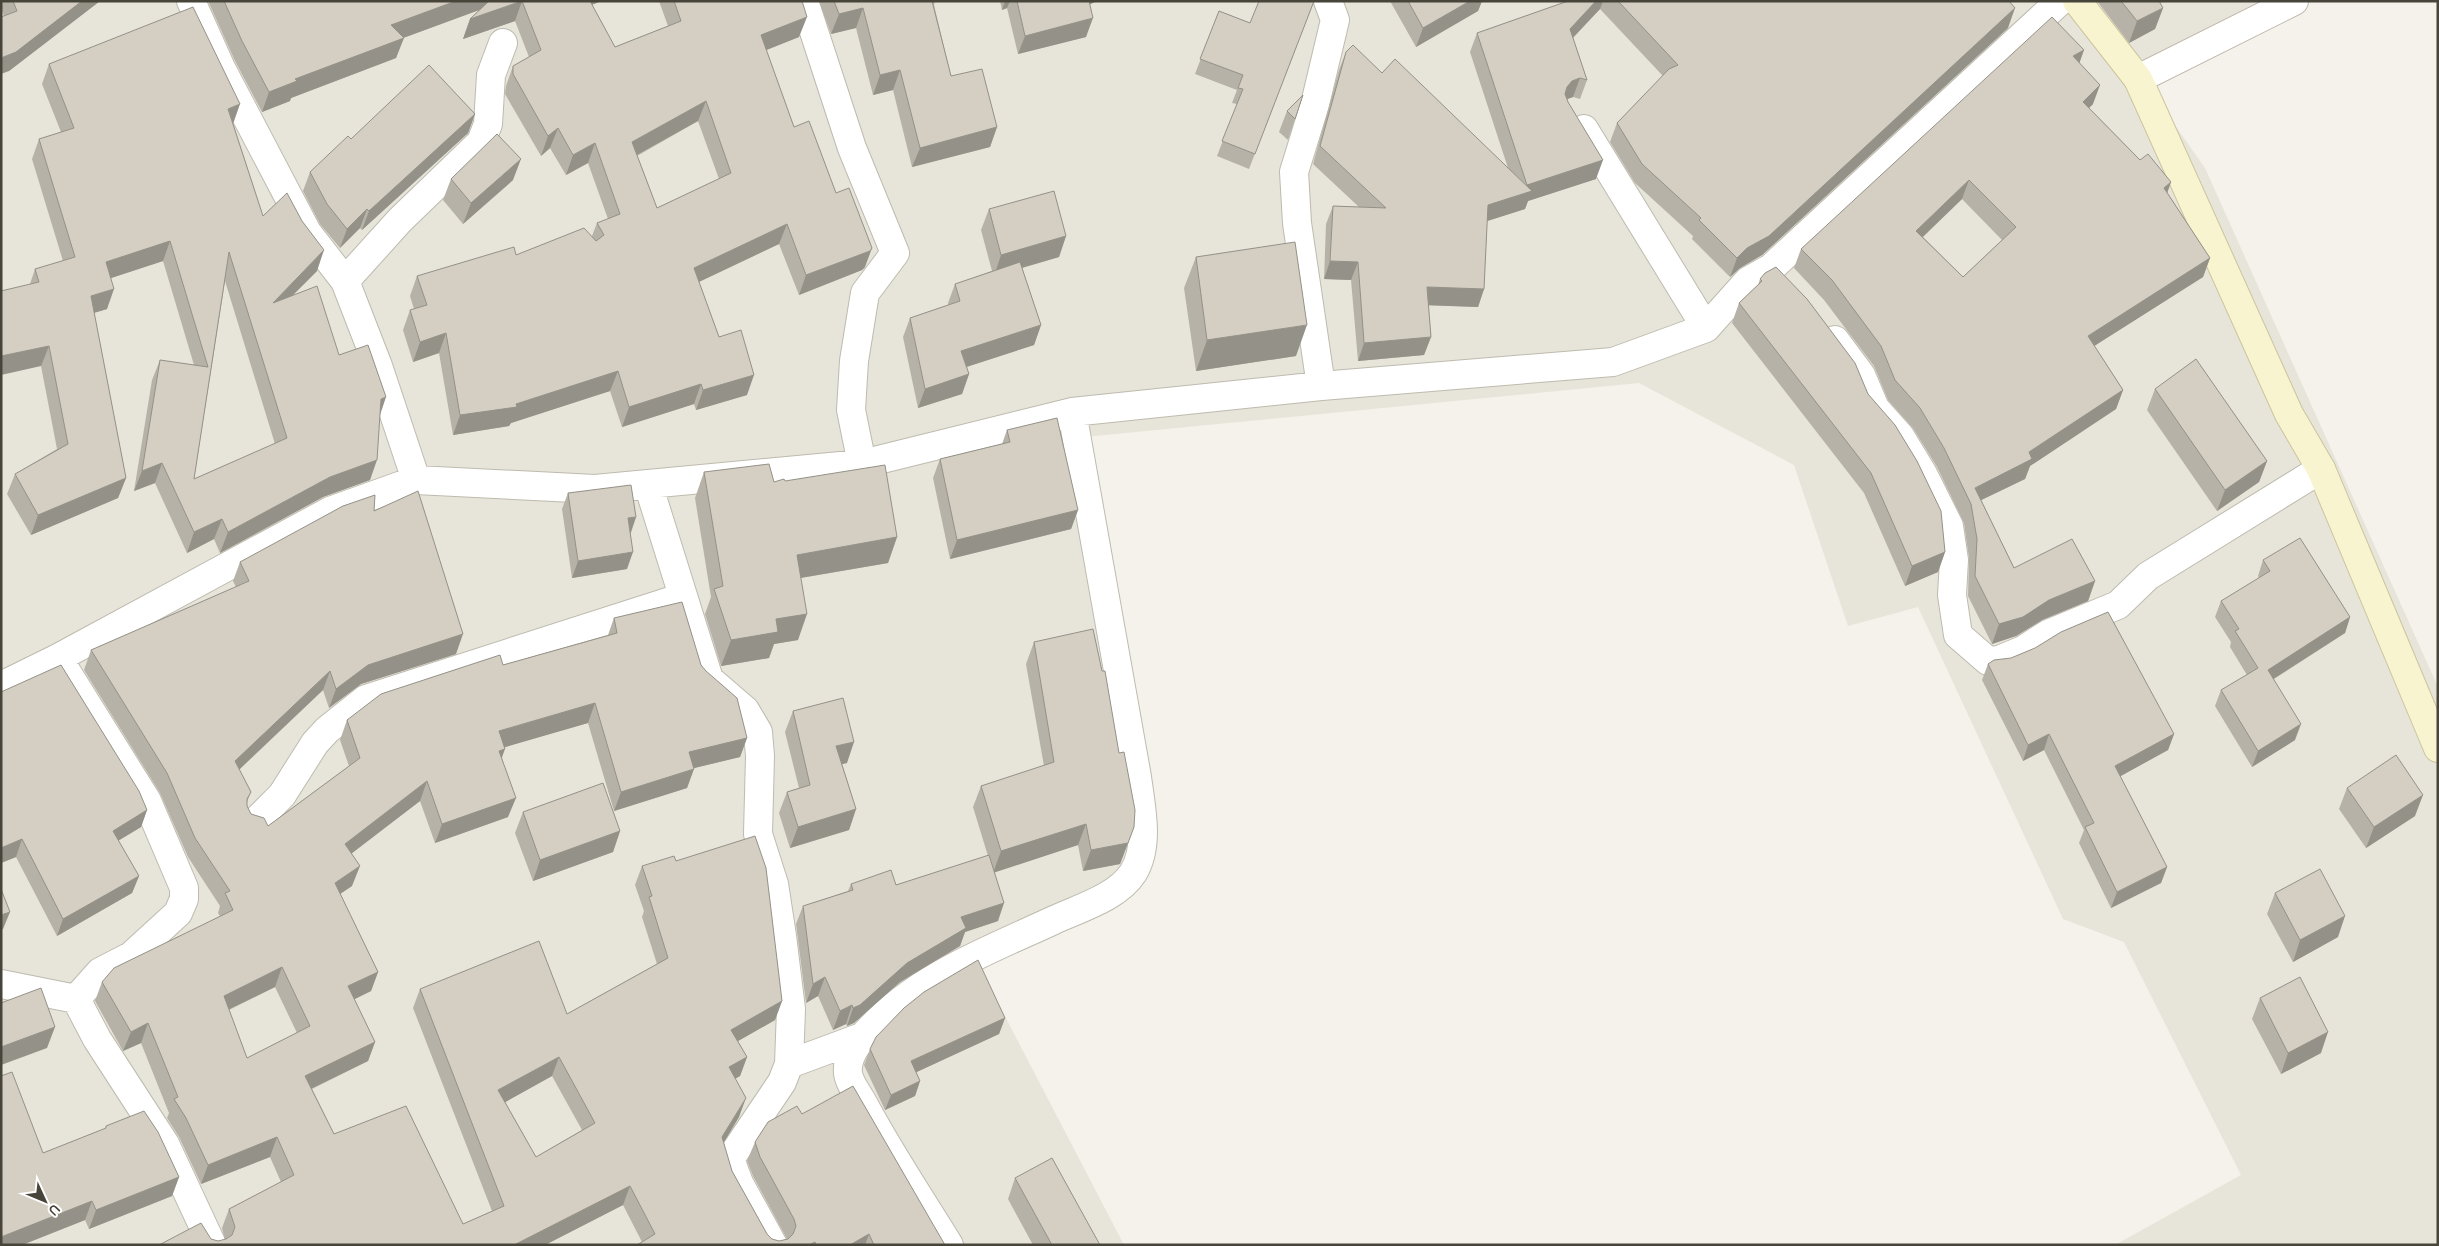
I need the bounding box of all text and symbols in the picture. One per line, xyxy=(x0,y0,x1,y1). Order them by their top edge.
north arrow xyxy=(20,1176,70,1226)
text: U xyxy=(44,1200,64,1220)

